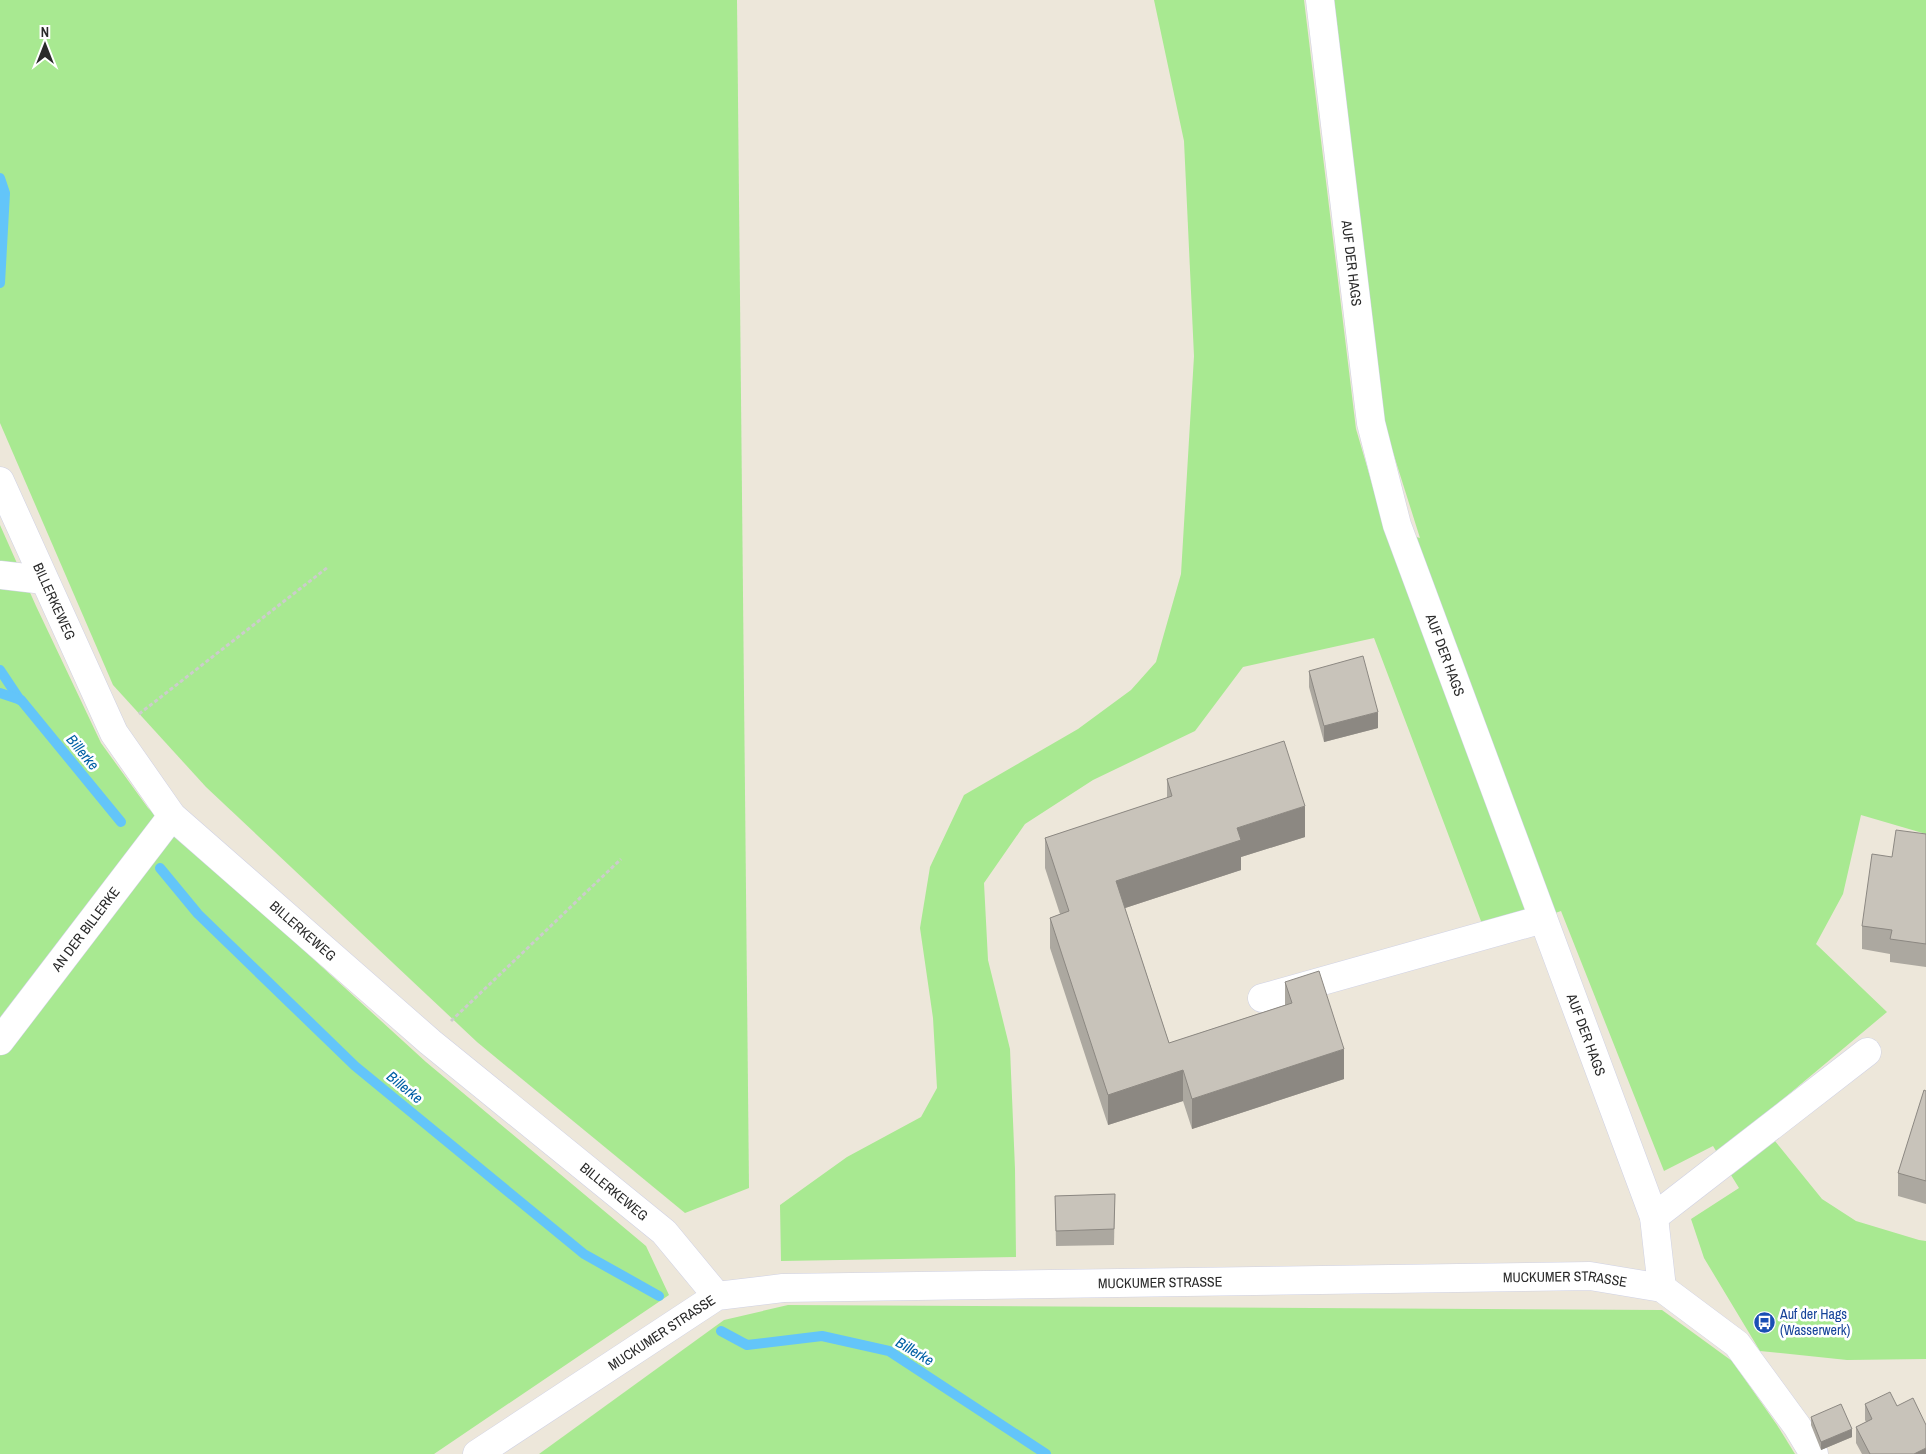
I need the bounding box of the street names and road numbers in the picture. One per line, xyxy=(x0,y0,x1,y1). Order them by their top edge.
street label: AUF DER HAGS xyxy=(1338,218,1366,307)
street label: BILLERKEWEG xyxy=(29,560,80,643)
street label: AUF DER HAGS xyxy=(1421,611,1469,699)
street label: AN DER BILLERKE xyxy=(47,883,124,976)
street label: BILLERKEWEG xyxy=(266,897,340,965)
street label: AUF DER HAGS xyxy=(1562,990,1610,1079)
street label: BILLERKEWEG xyxy=(576,1159,652,1225)
street label: MUCKUMER STRASSE xyxy=(1503,1267,1628,1291)
street label: MUCKUMER STRASSE xyxy=(1098,1272,1223,1292)
street label: MUCKUMER STRASSE xyxy=(605,1291,719,1374)

